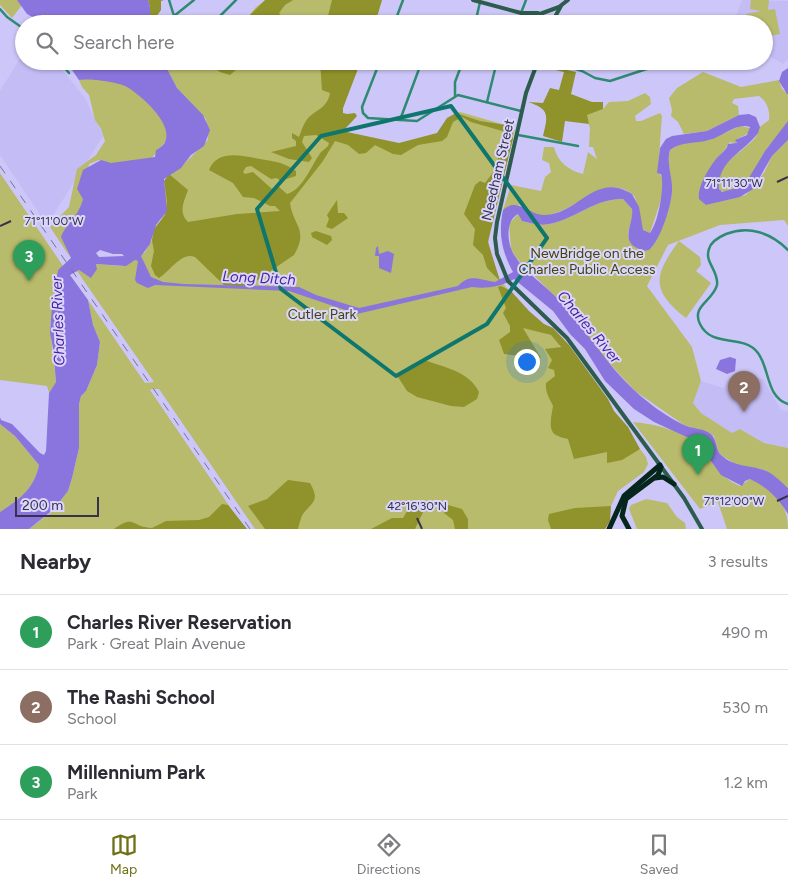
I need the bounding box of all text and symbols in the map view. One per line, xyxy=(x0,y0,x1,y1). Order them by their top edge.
search box xyxy=(15,15,773,70)
icon: search xyxy=(33,29,61,57)
text: Search here xyxy=(73,31,175,54)
street label: Needham Street xyxy=(478,117,518,223)
text: 71°11'30"W xyxy=(705,176,763,190)
text: 71°11'00"W xyxy=(25,214,84,228)
pin: 3 xyxy=(13,240,45,281)
park label: NewBridge on the Charles Public Access xyxy=(518,245,656,278)
water label: Long Ditch xyxy=(222,267,296,289)
water label: Charles River xyxy=(47,275,69,366)
water label: Charles River xyxy=(553,287,625,368)
park label: Cutler Park xyxy=(288,306,357,323)
your location xyxy=(514,349,540,375)
pin: 2 xyxy=(728,371,760,412)
pin: 1 xyxy=(682,434,714,475)
scale bar xyxy=(15,494,99,517)
text: 71°12'00"W xyxy=(704,494,765,508)
text: 200 m xyxy=(22,497,63,514)
text: 42°16'30"N xyxy=(387,499,447,513)
text: Nearby xyxy=(20,549,91,574)
text: 3 results xyxy=(708,552,768,571)
text: Charles River Reservation xyxy=(67,611,291,634)
text: 1 xyxy=(33,623,39,642)
text: 490 m xyxy=(721,623,768,642)
text: Park · Great Plain Avenue xyxy=(67,634,246,653)
text: The Rashi School xyxy=(67,686,215,709)
text: 2 xyxy=(31,698,41,717)
text: 530 m xyxy=(722,698,768,717)
text: School xyxy=(67,709,117,728)
text: Millennium Park xyxy=(67,761,205,784)
text: 3 xyxy=(32,773,40,792)
text: 1.2 km xyxy=(724,773,768,792)
text: Park xyxy=(67,784,97,803)
tab: Map xyxy=(110,831,138,878)
tab: Directions xyxy=(357,831,421,878)
tab: Saved xyxy=(640,831,678,878)

